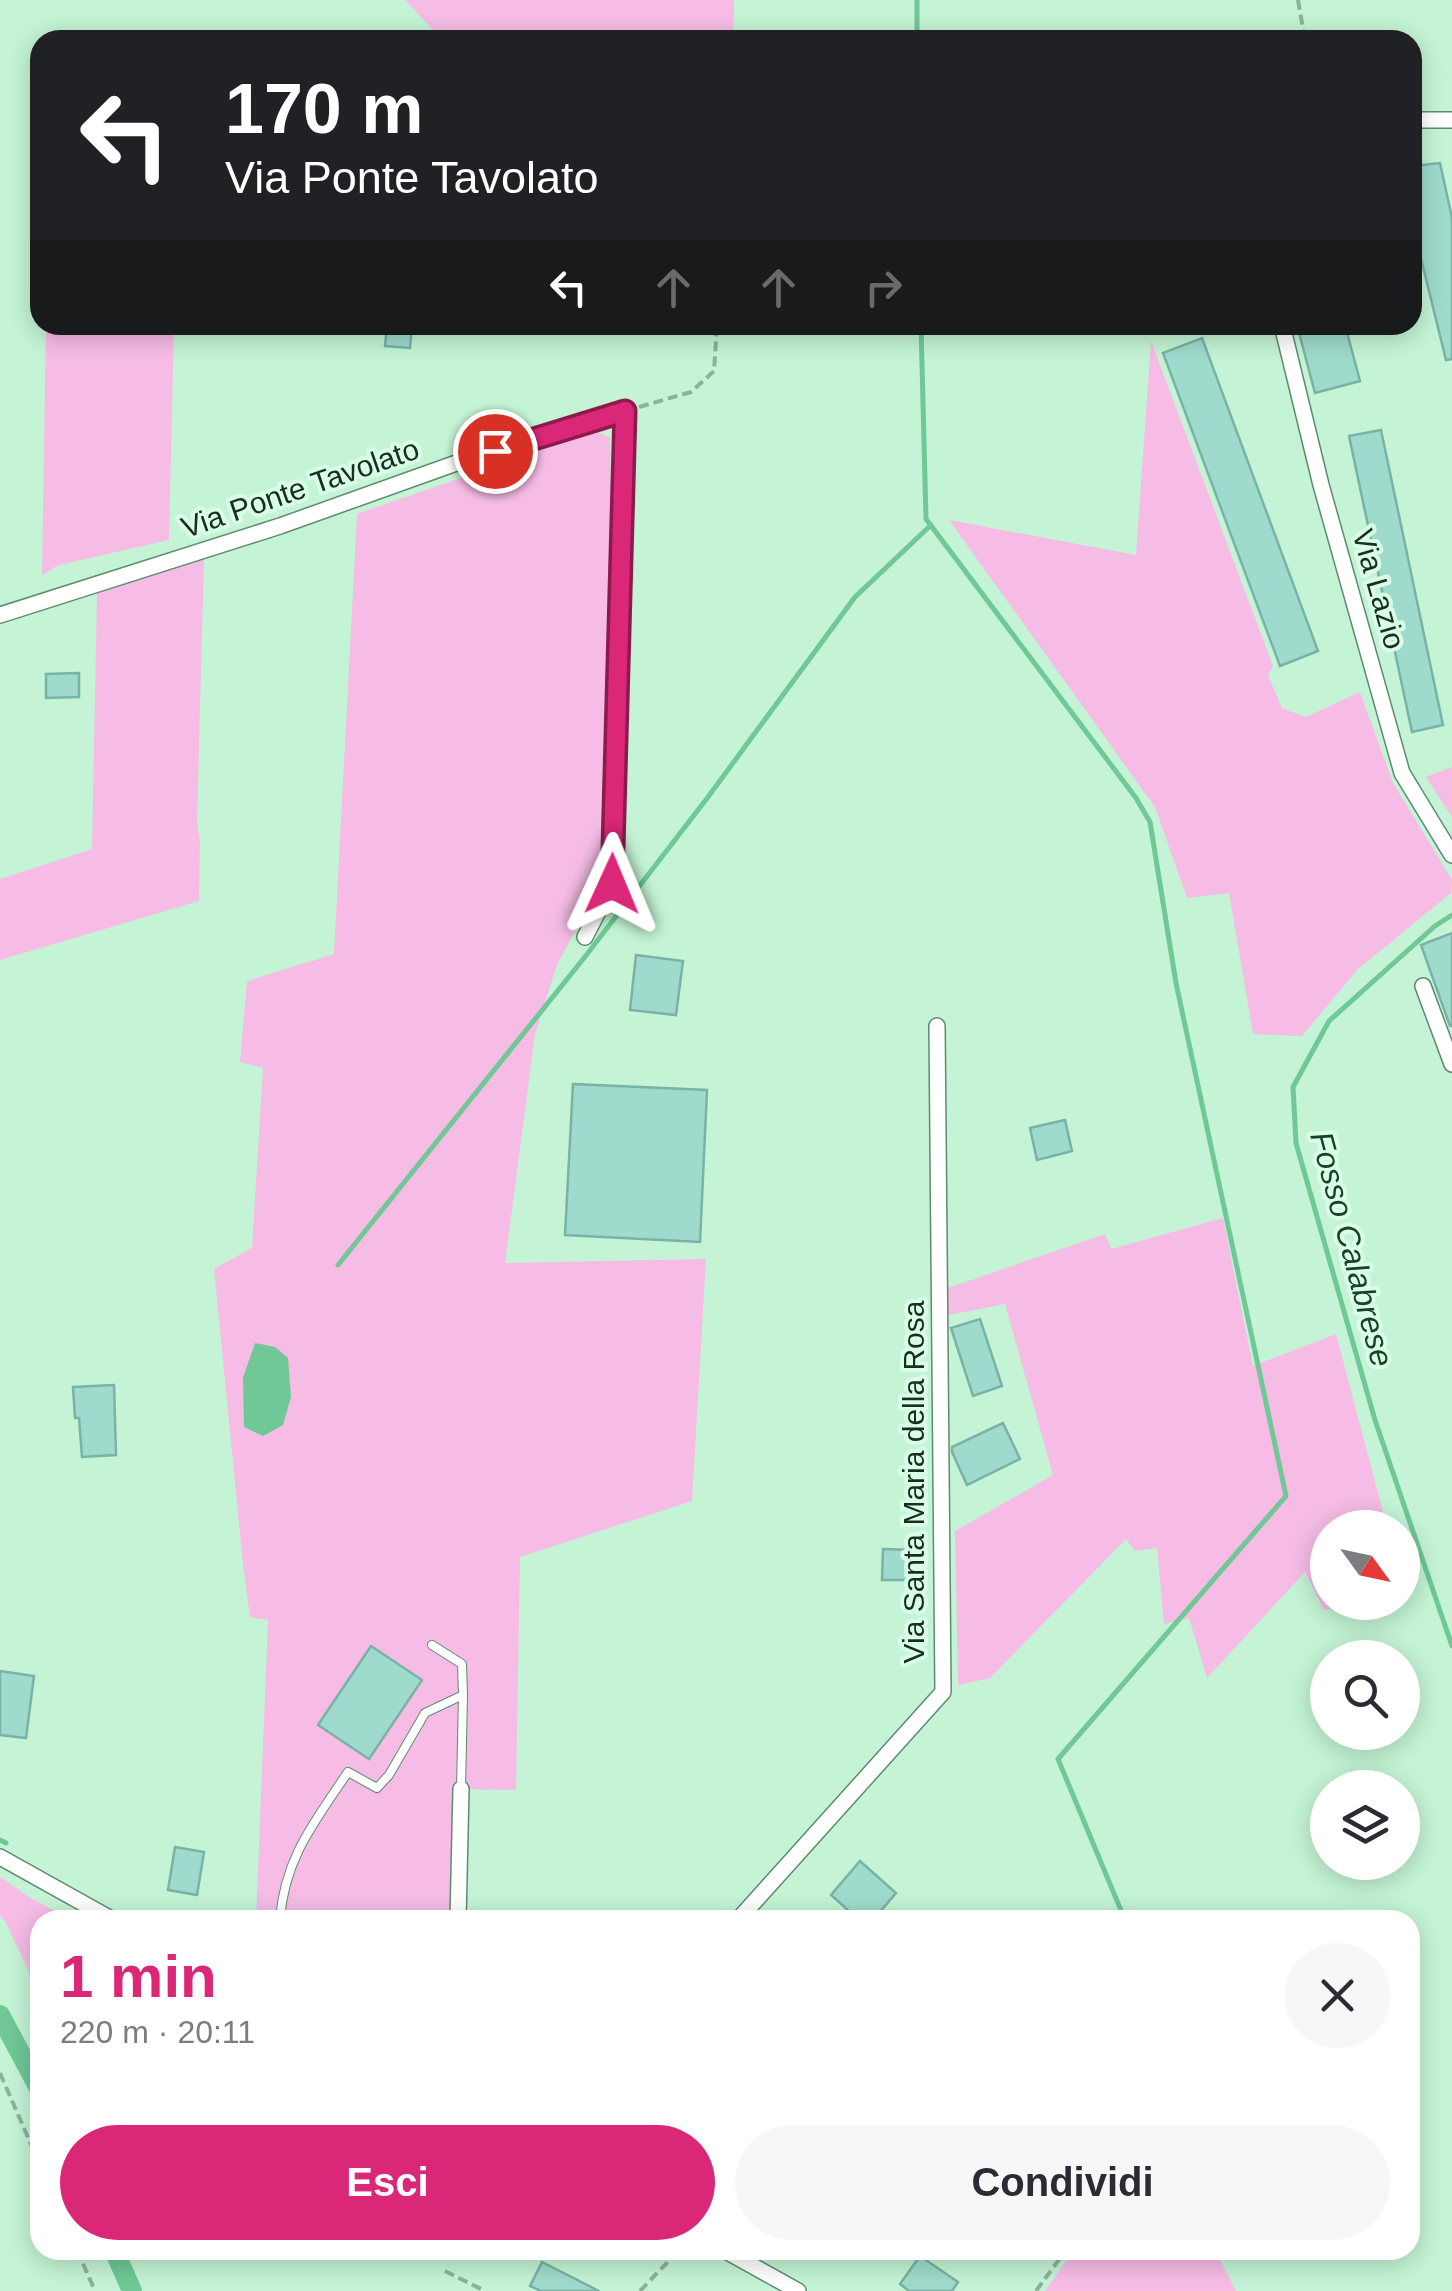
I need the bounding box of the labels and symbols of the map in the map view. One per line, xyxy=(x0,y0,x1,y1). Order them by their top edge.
pin xyxy=(453,409,538,494)
street label: Via Ponte Tavolato xyxy=(177,432,423,544)
street label: Via Lazio xyxy=(1346,525,1412,653)
position arrow xyxy=(560,832,664,936)
water label: Fosso Calabrese xyxy=(1303,1128,1401,1370)
street label: Via Santa Maria della Rosa xyxy=(897,1300,930,1664)
north arrow xyxy=(1310,1510,1420,1620)

